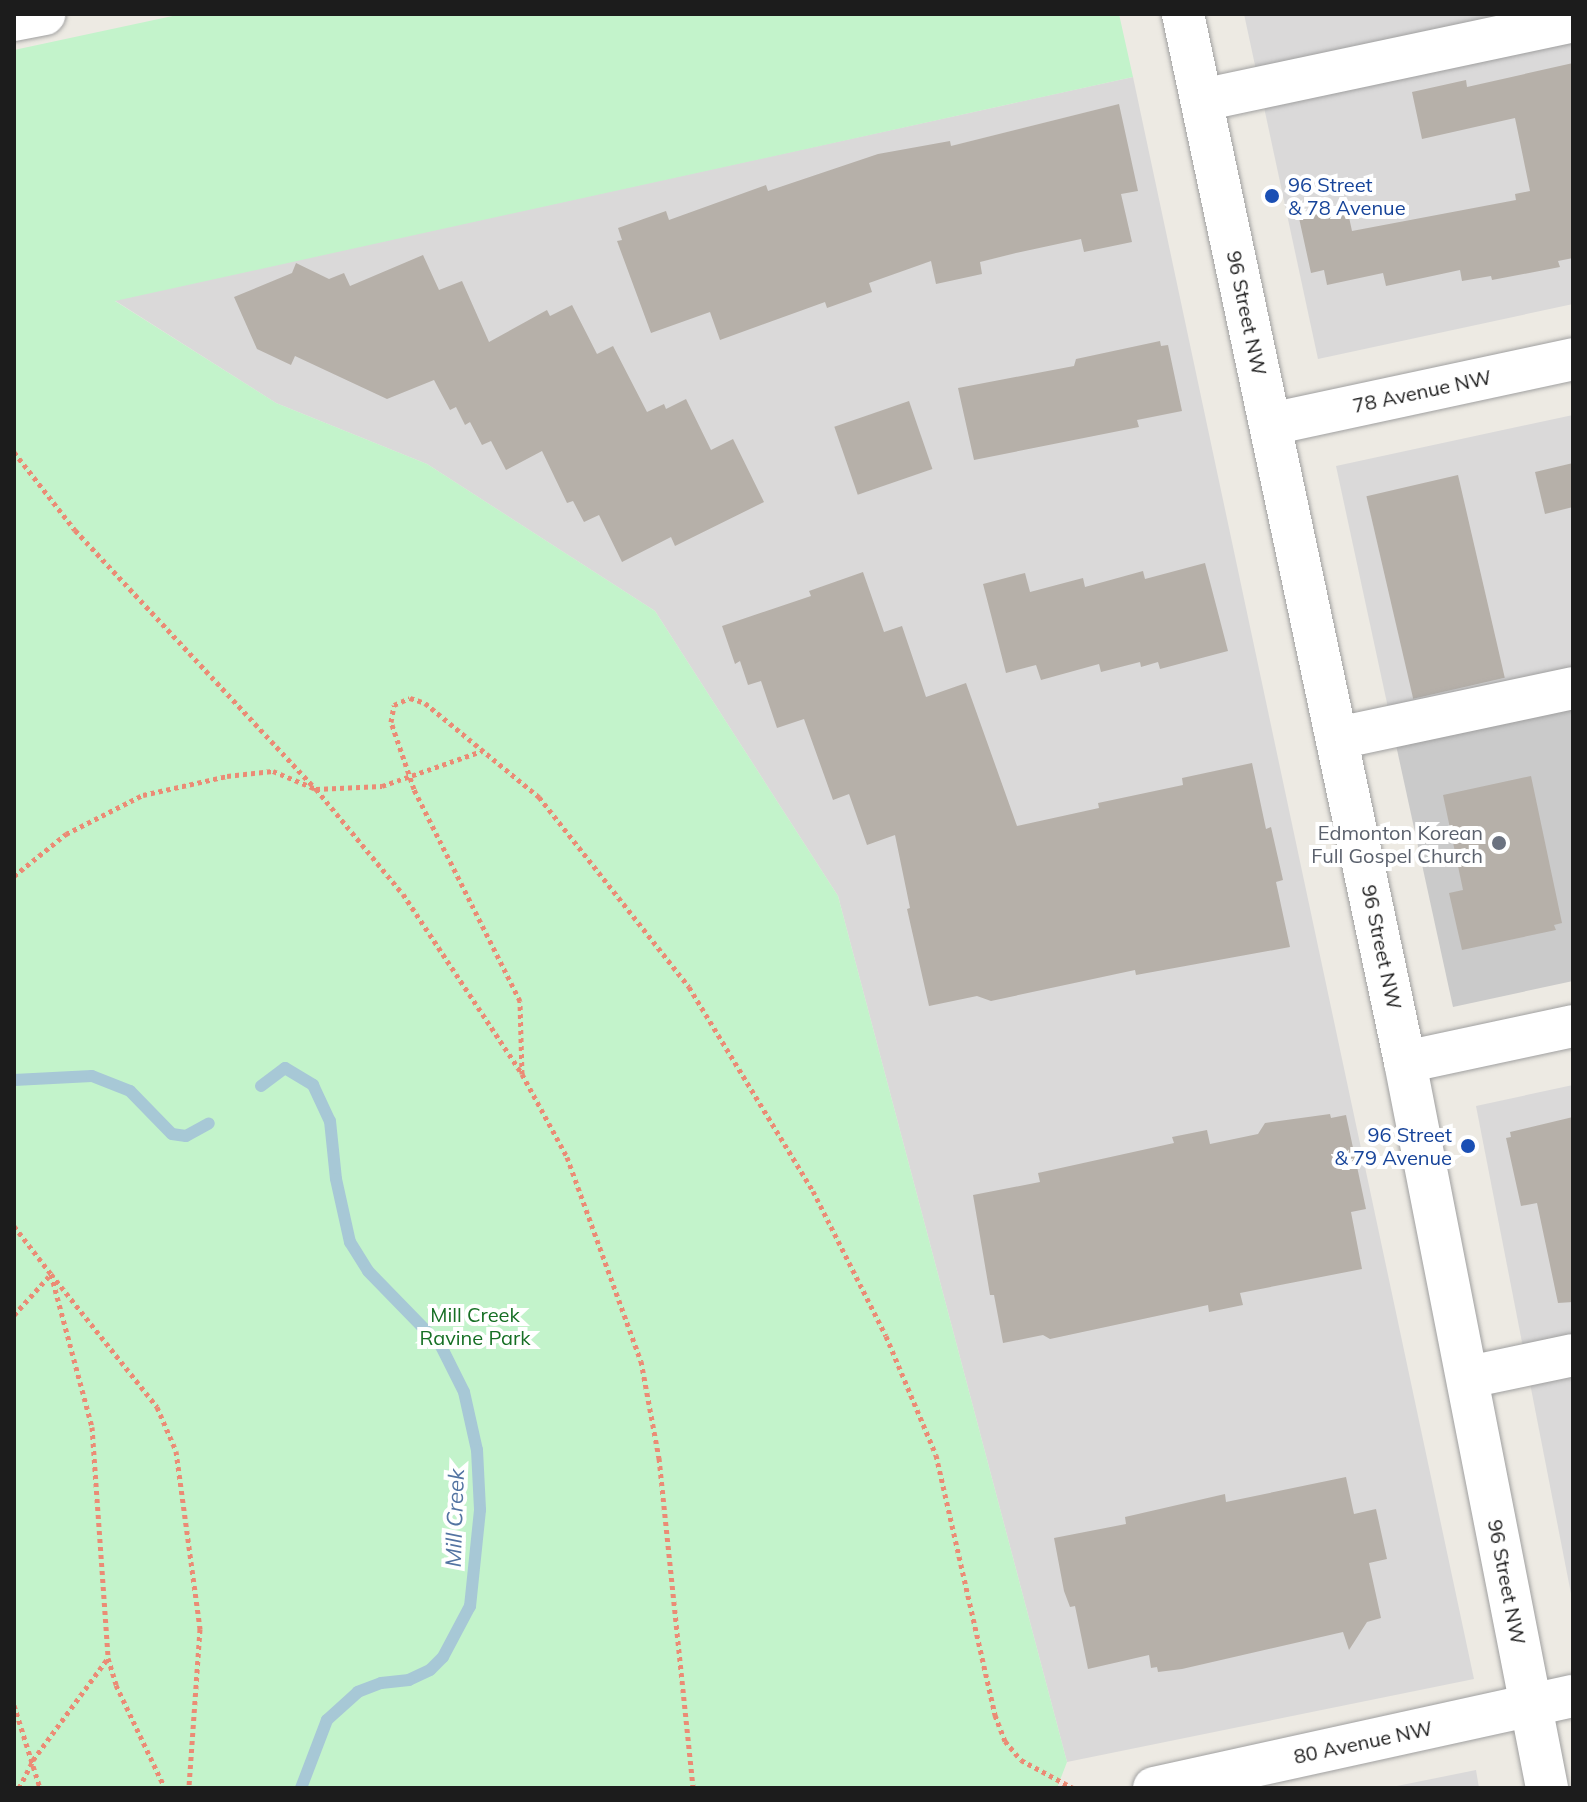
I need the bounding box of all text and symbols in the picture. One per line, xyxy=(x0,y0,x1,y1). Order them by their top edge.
place label: 96 Street & 78 Avenue xyxy=(1288,172,1406,219)
marker: 96 Street & 78 Avenue xyxy=(1263,187,1281,205)
street label: 96 Street NW xyxy=(1222,248,1272,378)
street label: 78 Avenue NW xyxy=(1350,365,1494,417)
place label: Edmonton Korean Full Gospel Church xyxy=(1311,820,1483,867)
marker: Edmonton Korean Full Gospel Church xyxy=(1490,834,1508,852)
street label: 96 Street NW xyxy=(1357,882,1407,1012)
place label: 96 Street & 79 Avenue xyxy=(1334,1122,1452,1169)
marker: 96 Street & 79 Avenue xyxy=(1459,1137,1477,1155)
park label: Mill Creek Ravine Park xyxy=(419,1302,531,1349)
water label: Mill Creek xyxy=(440,1468,470,1568)
street label: 96 Street NW xyxy=(1483,1517,1531,1647)
street label: 80 Avenue NW xyxy=(1291,1716,1435,1768)

